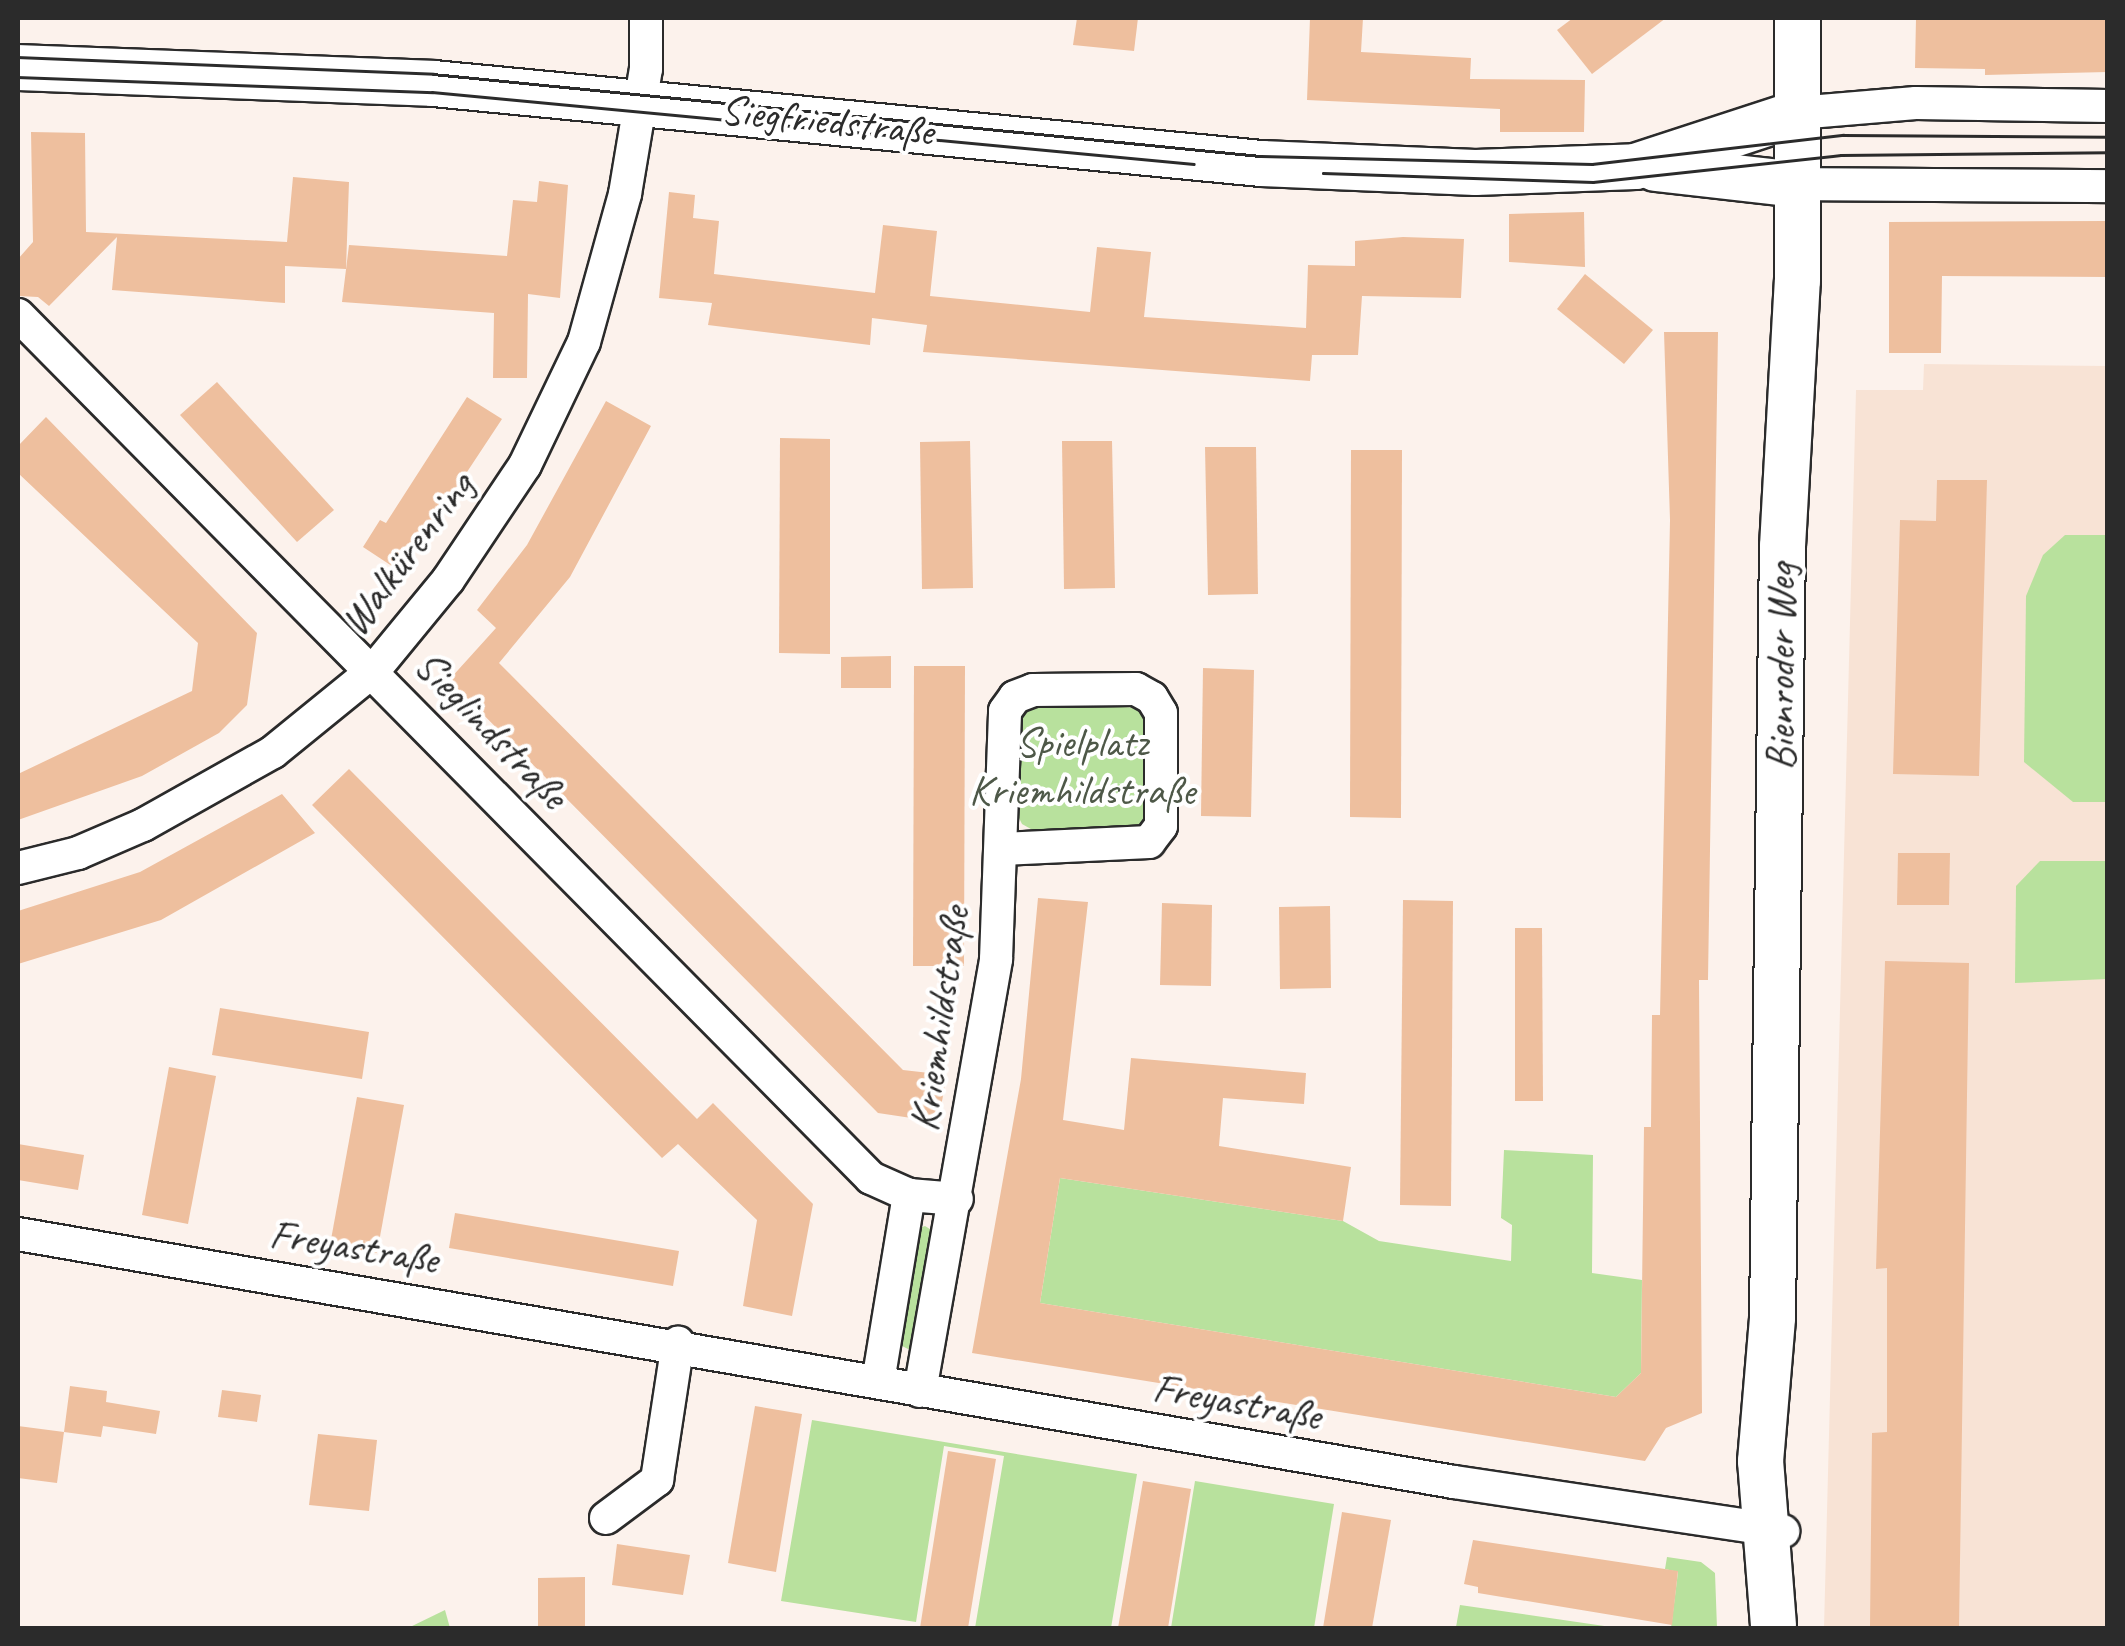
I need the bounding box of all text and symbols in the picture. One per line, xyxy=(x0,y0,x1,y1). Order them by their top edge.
street label: Siegfriedstraße xyxy=(718,85,936,157)
street label: Walkürenring xyxy=(329,463,485,645)
street label: Bienroder Weg xyxy=(1756,563,1806,771)
street label: Sieglindstraße xyxy=(403,641,579,819)
park label: Spielplatz Kriemhildstraße xyxy=(969,718,1195,816)
street label: Kriemhildstraße xyxy=(899,904,981,1134)
street label: Freyastraße xyxy=(266,1209,442,1285)
street label: Freyastraße xyxy=(1149,1362,1325,1442)

